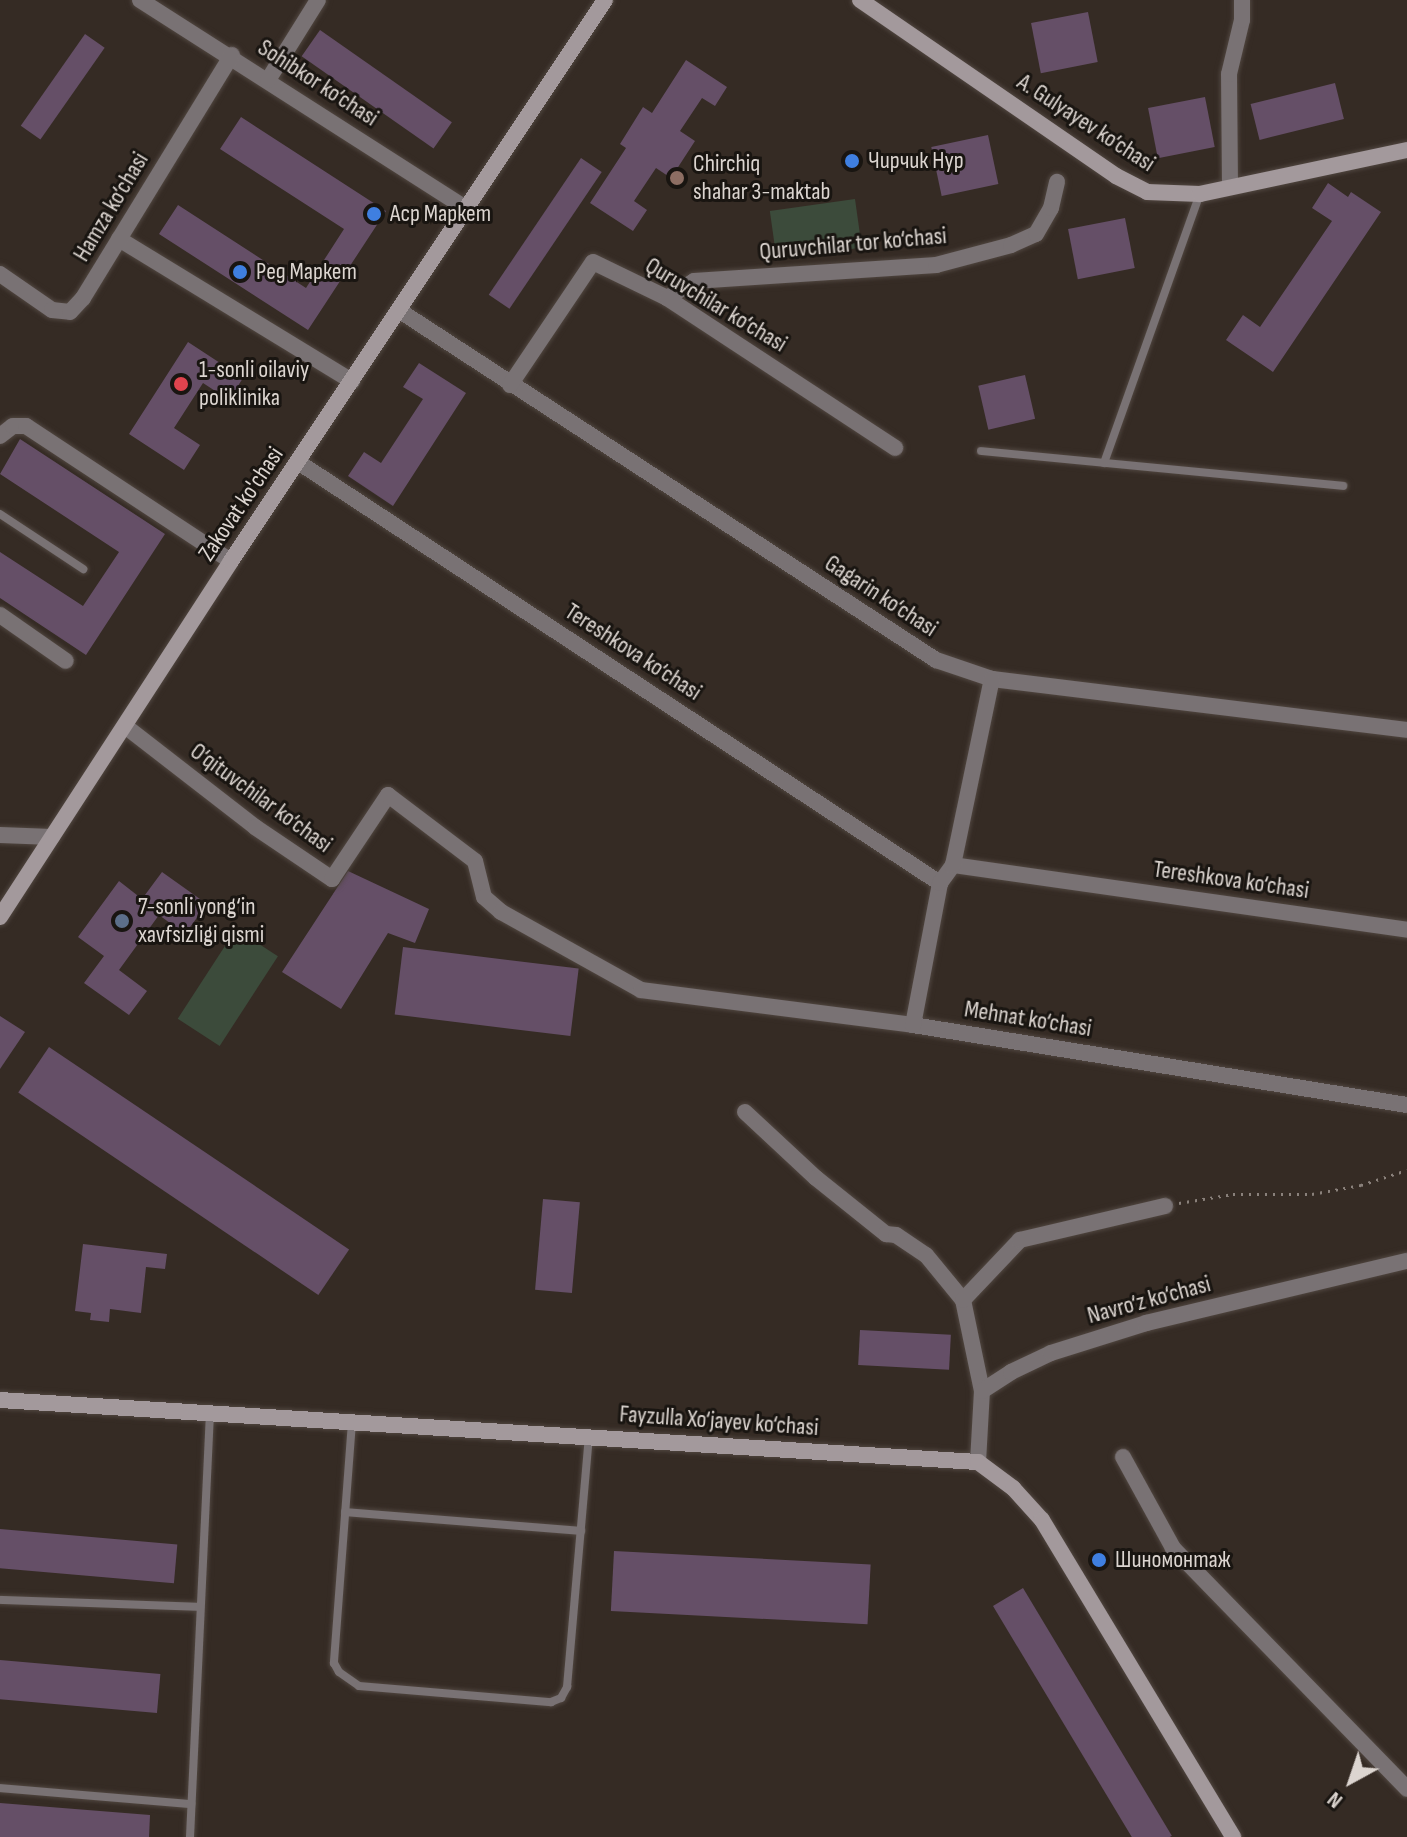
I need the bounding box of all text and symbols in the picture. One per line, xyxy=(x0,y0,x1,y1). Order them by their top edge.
street label: Sohibkor ko‘chasi xyxy=(252,33,384,133)
street label: A. Gulyayev ko‘chasi xyxy=(1012,68,1160,178)
street label: Hamza ko‘chasi xyxy=(67,147,155,267)
place label: Чирчик Нур xyxy=(868,147,964,175)
place label: Chirchiq shahar 3-maktab xyxy=(693,150,830,206)
marker: Чирчик Нур xyxy=(843,152,861,170)
marker: Chirchiq shahar 3-maktab xyxy=(668,169,686,187)
place label: Аср Маркет xyxy=(390,200,491,228)
marker: Аср Маркет xyxy=(365,205,383,223)
street label: Quruvchilar tor ko‘chasi xyxy=(758,221,948,267)
street label: Quruvchilar ko‘chasi xyxy=(640,251,792,359)
place label: Ред Маркет xyxy=(256,258,357,286)
marker: Ред Маркет xyxy=(231,263,249,281)
place label: 1-sonli oilaviy poliklinika xyxy=(199,356,309,412)
marker: 1-sonli oilaviy poliklinika xyxy=(170,373,192,395)
street label: Zakovat ko'chasi xyxy=(192,441,290,567)
street label: Gagarin ko‘chasi xyxy=(819,549,943,643)
street label: Tereshkova ko‘chasi xyxy=(559,597,707,707)
street label: O‘qituvchilar ko‘chasi xyxy=(185,737,337,859)
street label: Tereshkova ko‘chasi xyxy=(1151,855,1311,905)
place label: 7-sonli yong‘in xavfsizligi qismi xyxy=(138,893,264,949)
marker: 7-sonli yong‘in xavfsizligi qismi xyxy=(113,912,131,930)
street label: Mehnat ko‘chasi xyxy=(962,995,1094,1043)
street label: Navro‘z ko‘chasi xyxy=(1084,1270,1214,1330)
street label: Fayzulla Xo‘jayev ko‘chasi xyxy=(619,1400,819,1442)
place label: Шиномонтаж xyxy=(1115,1546,1231,1574)
marker: Шиномонтаж xyxy=(1090,1551,1108,1569)
north arrow xyxy=(1311,1741,1391,1821)
text: N xyxy=(1322,1786,1348,1814)

